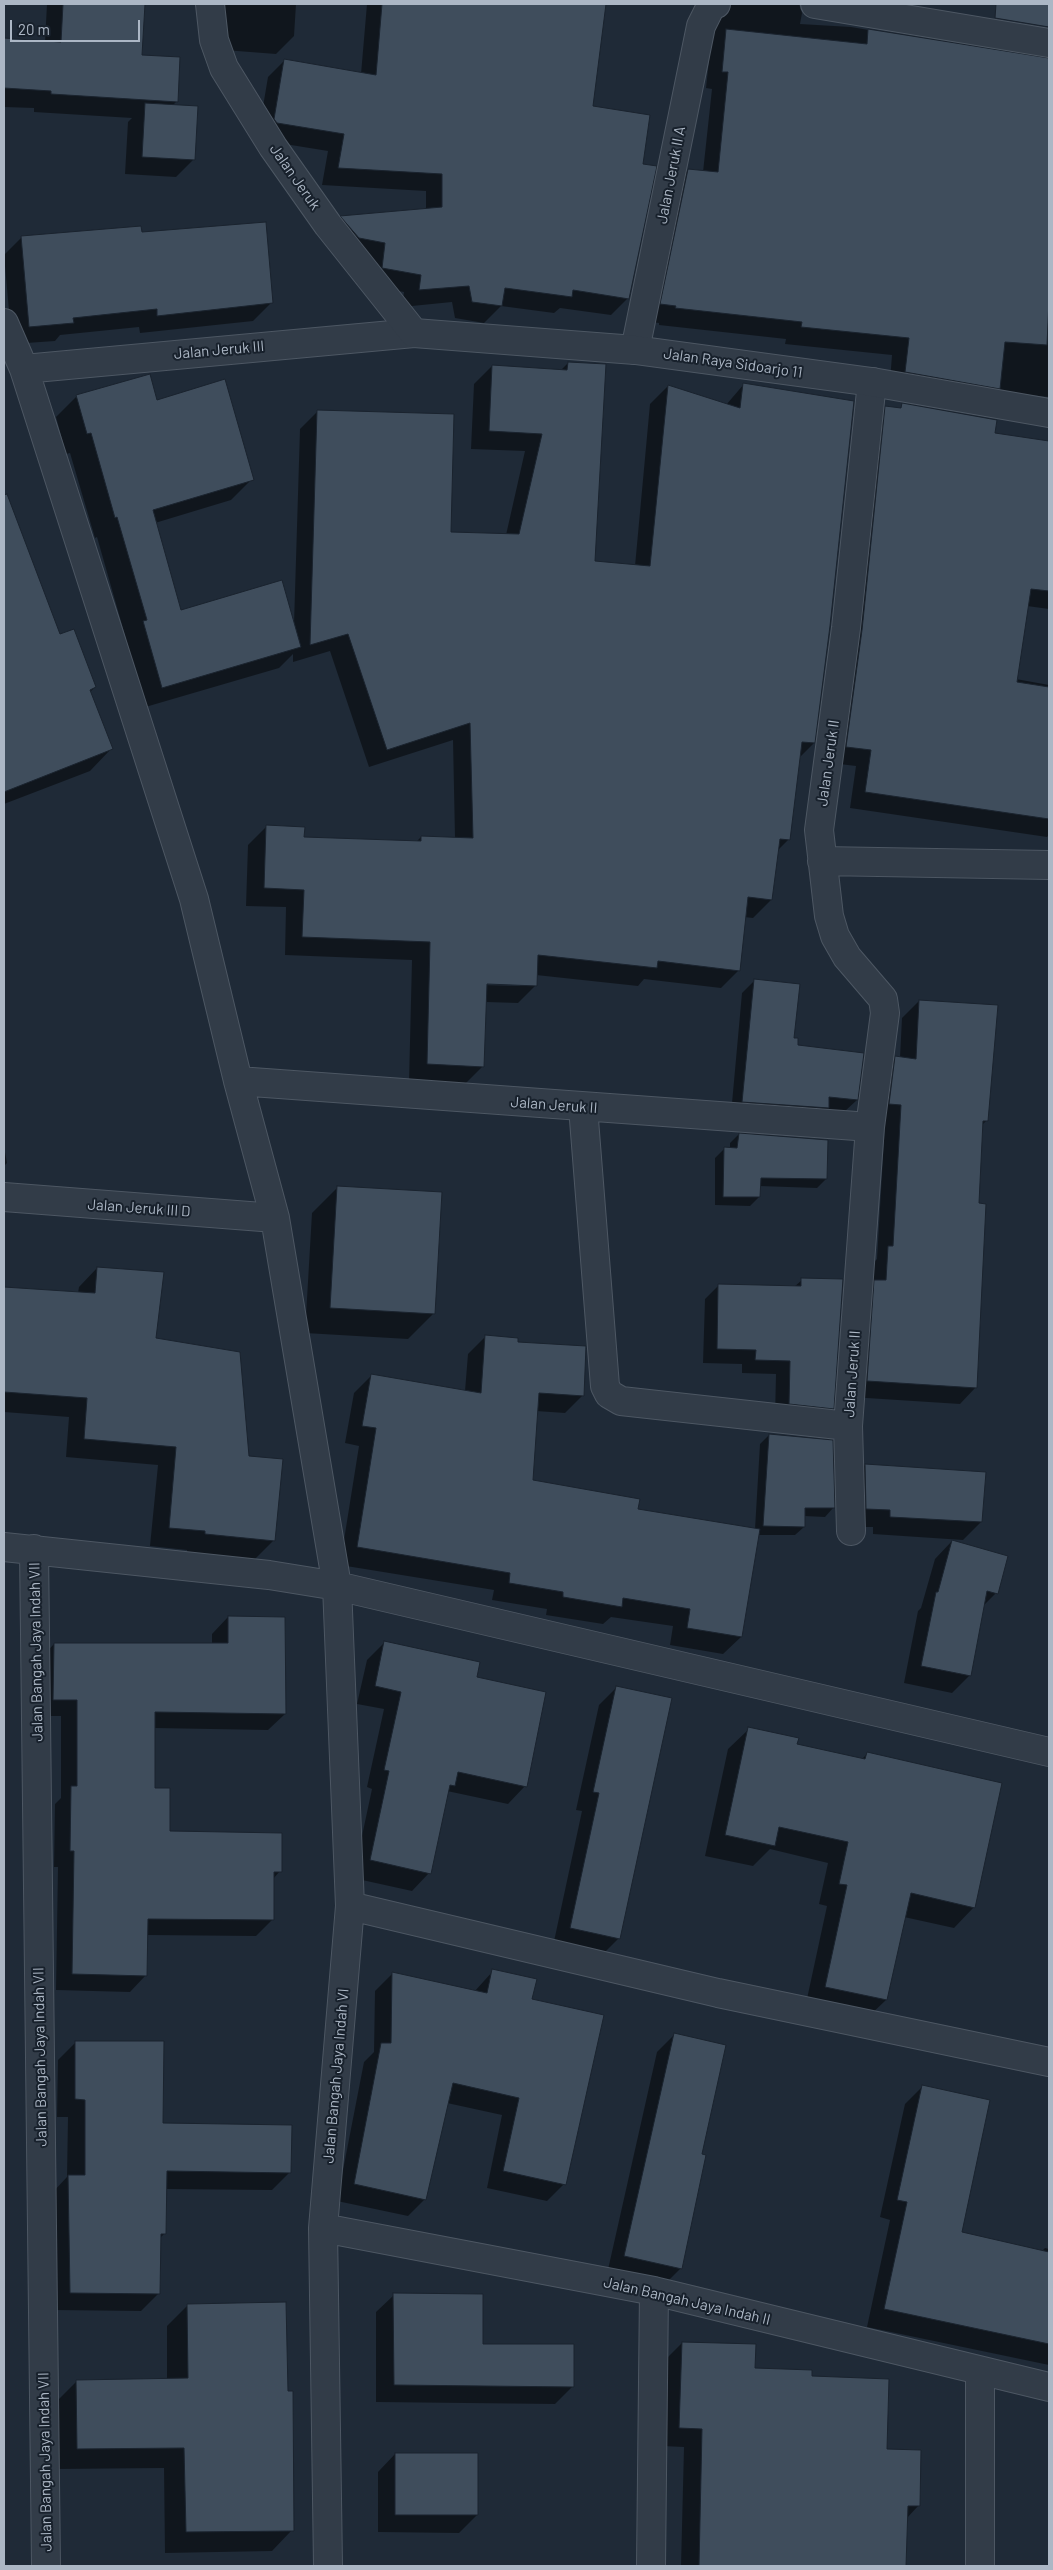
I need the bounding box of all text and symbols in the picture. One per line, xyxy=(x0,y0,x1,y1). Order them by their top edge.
scale bar xyxy=(12,10,142,42)
text: 20 m xyxy=(18,20,50,38)
street label: Jalan Jeruk II A xyxy=(653,125,689,225)
street label: Jalan Jeruk xyxy=(266,141,324,213)
street label: Jalan Jeruk III xyxy=(173,337,265,363)
street label: Jalan Raya Sidoarjo 11 xyxy=(662,344,804,382)
street label: Jalan Jeruk II xyxy=(813,719,843,807)
street label: Jalan Jeruk II xyxy=(510,1093,598,1117)
street label: Jalan Jeruk III D xyxy=(87,1195,191,1221)
street label: Jalan Jeruk II xyxy=(840,1330,864,1418)
street label: Jalan Bangah Jaya Indah VII xyxy=(25,1562,47,1742)
street label: Jalan Bangah Jaya Indah VII xyxy=(29,1967,51,2147)
street label: Jalan Bangah Jaya Indah VI xyxy=(319,1988,353,2164)
street label: Jalan Bangah Jaya Indah II xyxy=(602,2273,772,2329)
street label: Jalan Bangah Jaya Indah VII xyxy=(34,2372,56,2552)

